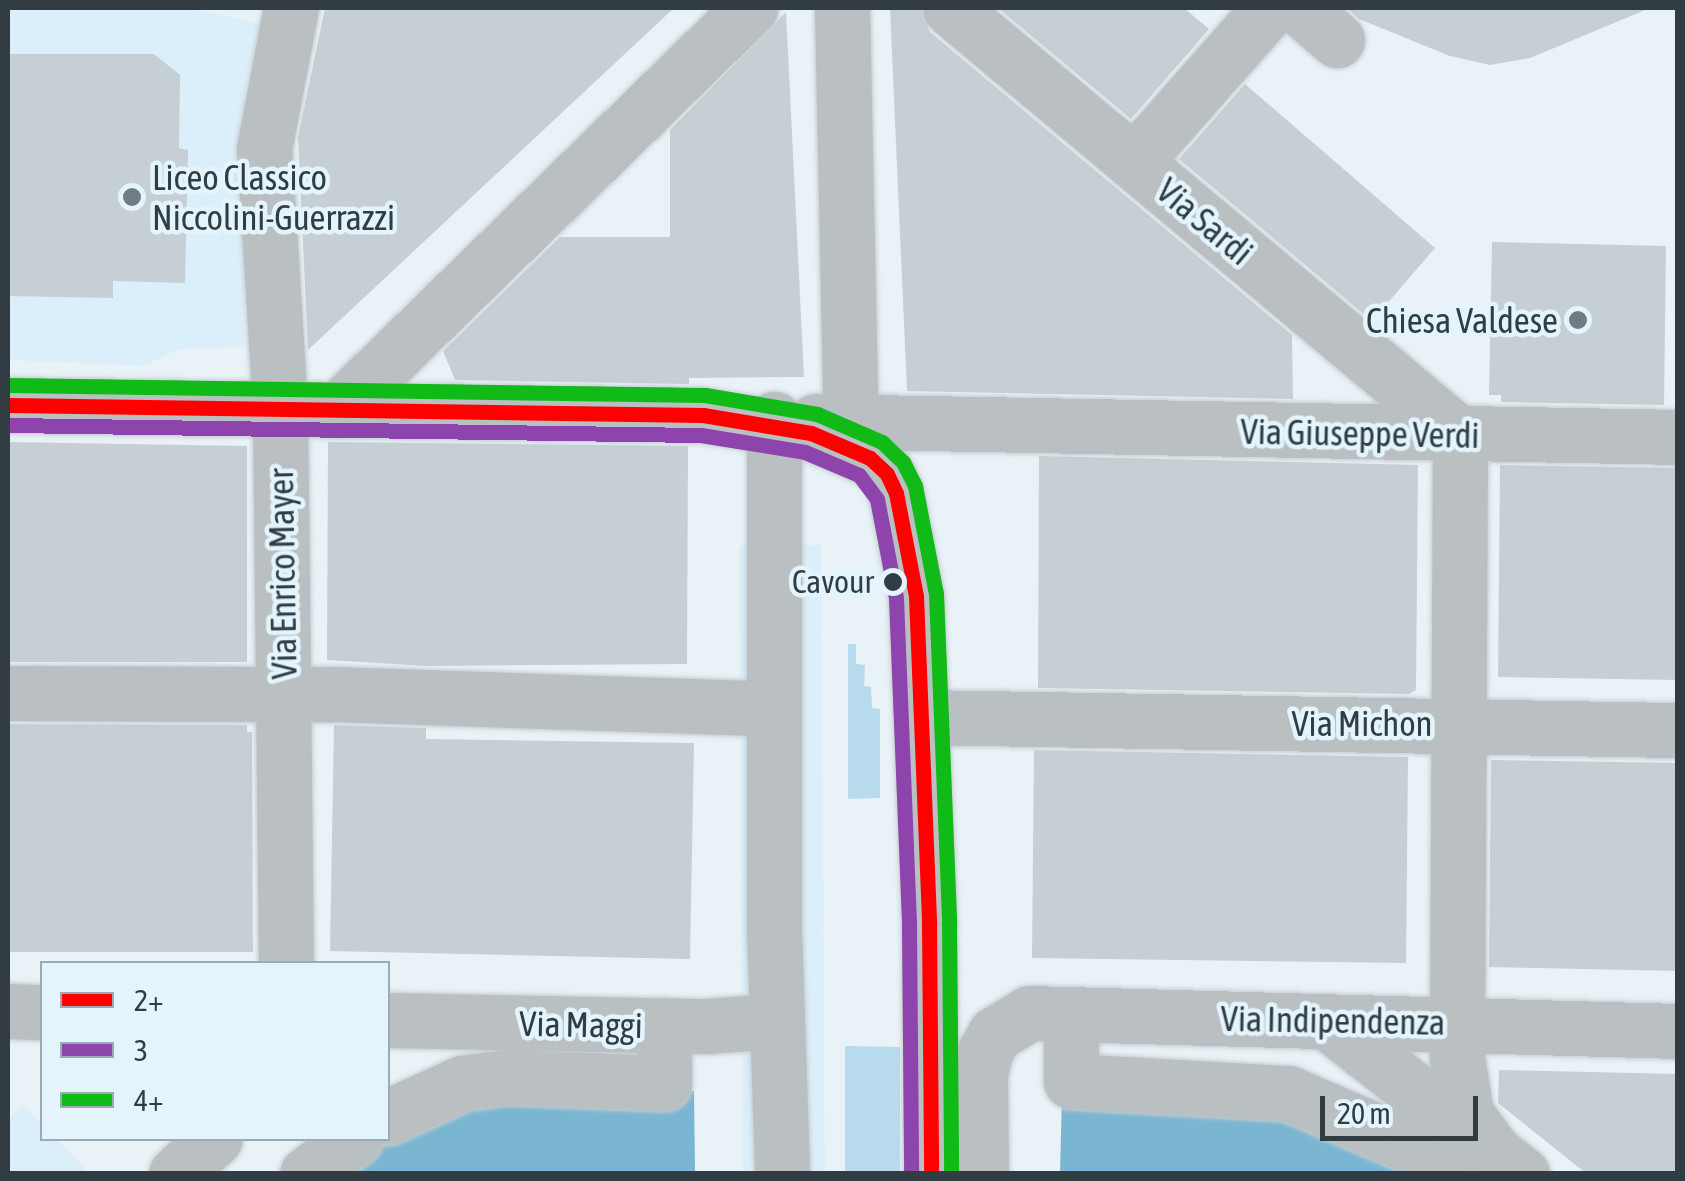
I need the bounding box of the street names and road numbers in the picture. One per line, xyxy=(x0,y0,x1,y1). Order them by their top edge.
street label: Via Sardi xyxy=(1149,169,1261,273)
street label: Via Giuseppe Verdi xyxy=(1240,410,1480,456)
street label: Via Enrico Mayer xyxy=(259,468,305,680)
street label: Via Michon xyxy=(1291,702,1433,744)
street label: Via Indipendenza xyxy=(1220,997,1446,1043)
street label: Via Maggi xyxy=(519,1002,643,1046)

